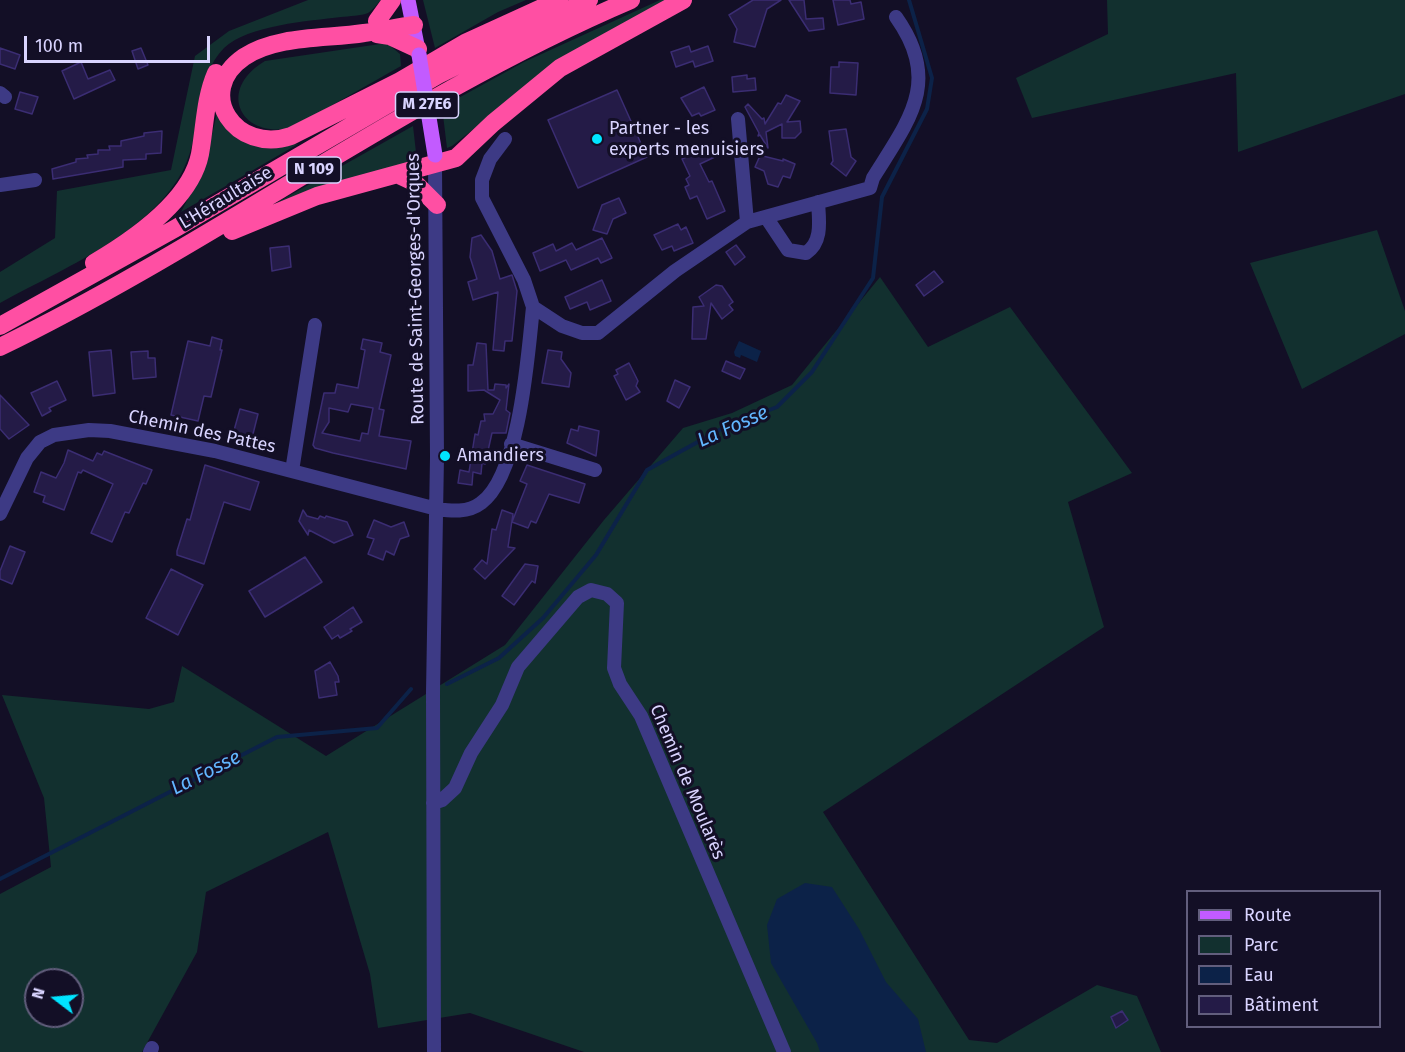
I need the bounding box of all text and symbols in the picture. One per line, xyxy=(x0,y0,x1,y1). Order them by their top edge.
scale bar xyxy=(27,24,213,62)
text: 100 m xyxy=(35,35,83,57)
road number: M 27E6 xyxy=(396,92,458,118)
place label: Partner - les experts menuisiers xyxy=(609,118,764,160)
marker: Partner - les experts menuisiers xyxy=(590,132,604,146)
street label: Route de Saint-Georges-d'Orques xyxy=(403,153,429,425)
road number: N 109 xyxy=(287,157,341,183)
street label: L'Héraultaise xyxy=(176,162,276,234)
water label: La Fosse xyxy=(694,401,772,453)
street label: Chemin des Pattes xyxy=(126,406,278,458)
place label: Amandiers xyxy=(457,445,544,467)
marker: Amandiers xyxy=(438,449,452,463)
street label: Chemin de Moularès xyxy=(645,701,729,863)
water label: La Fosse xyxy=(167,745,245,801)
legend xyxy=(1186,890,1381,1028)
text: Route xyxy=(1244,904,1292,926)
text: Parc xyxy=(1244,934,1278,956)
text: Eau xyxy=(1244,964,1274,986)
north arrow xyxy=(24,968,84,1028)
text: N xyxy=(28,986,49,1001)
text: Bâtiment xyxy=(1244,994,1319,1016)

